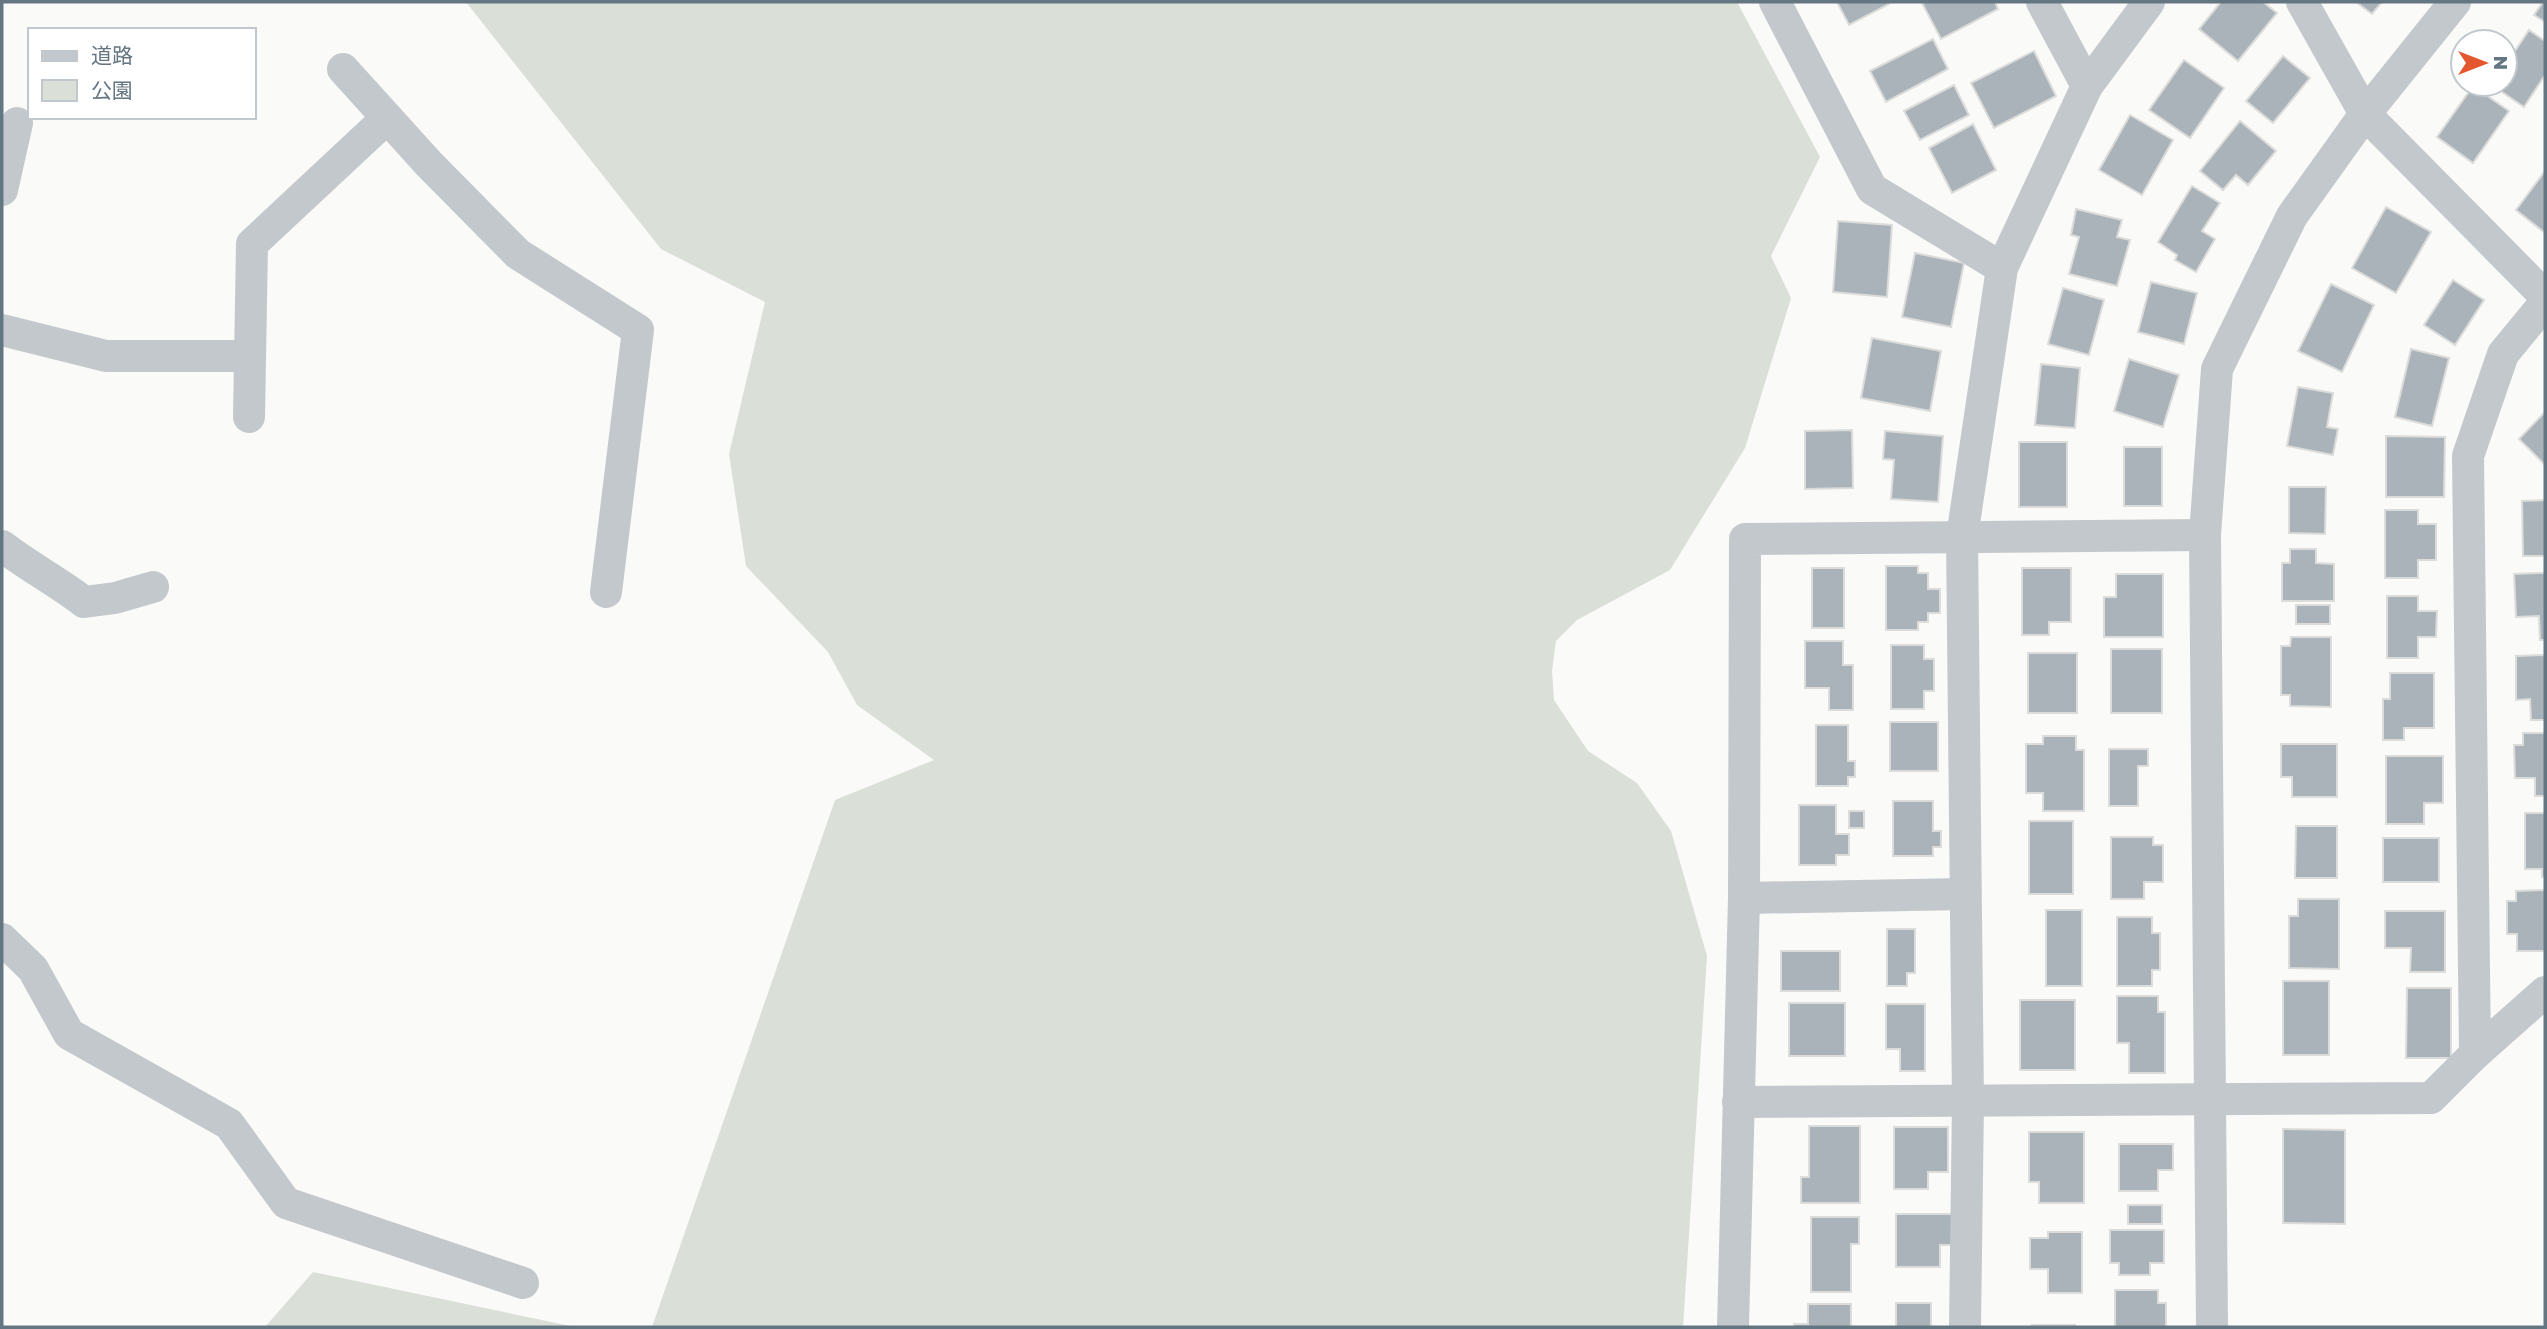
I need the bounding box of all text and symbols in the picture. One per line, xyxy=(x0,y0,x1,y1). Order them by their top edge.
legend xyxy=(28,28,256,119)
north arrow xyxy=(2449,28,2519,98)
text: 道路 xyxy=(91,42,133,68)
text: N xyxy=(2490,56,2513,70)
text: 公園 xyxy=(91,77,133,103)

